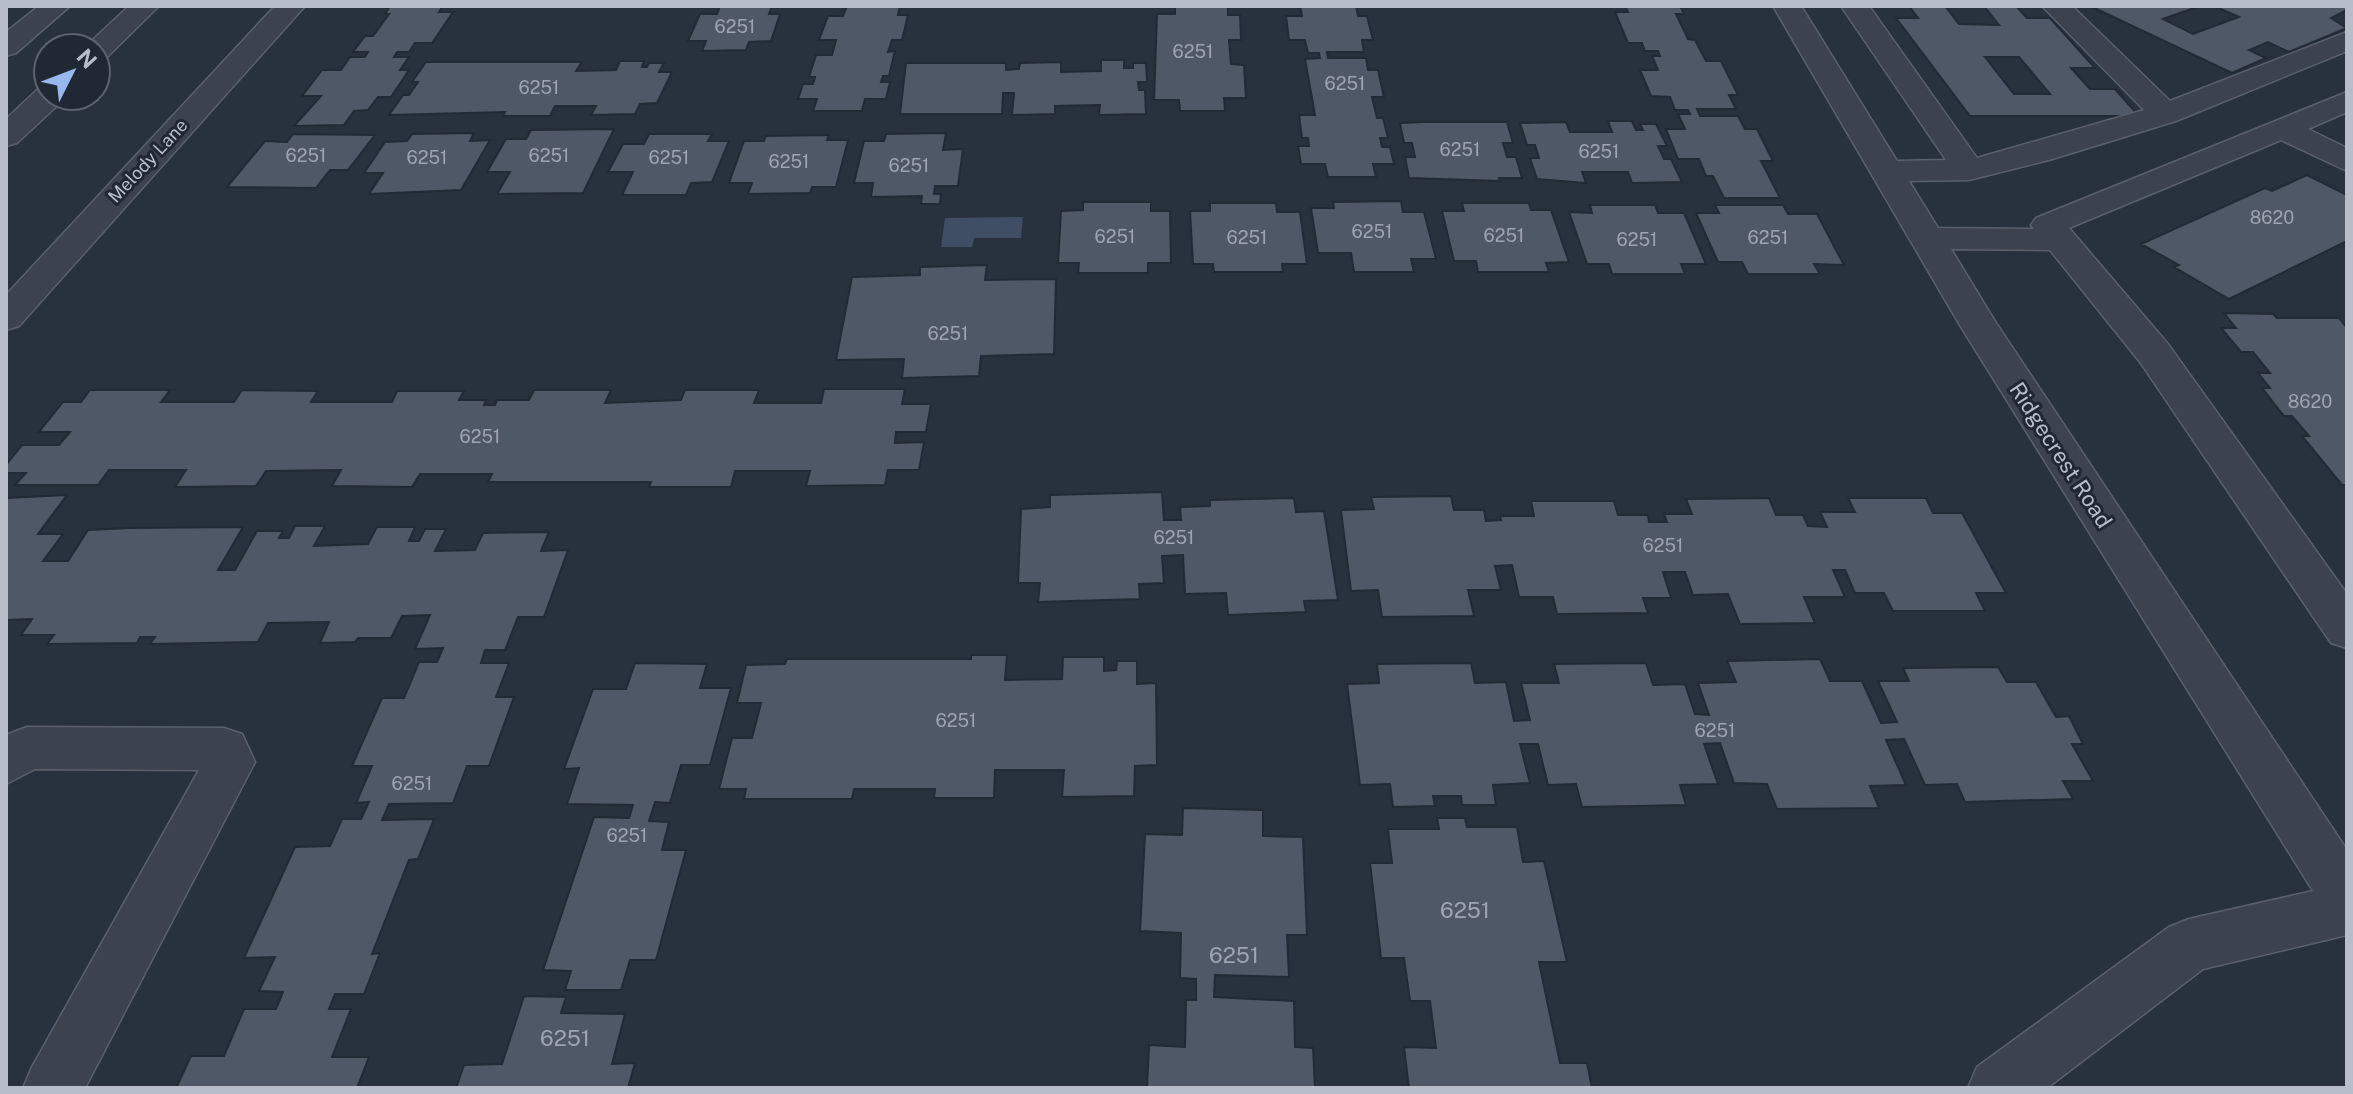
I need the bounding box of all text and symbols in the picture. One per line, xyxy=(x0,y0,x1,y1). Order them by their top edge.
house number: 6251 xyxy=(715,16,755,37)
north arrow xyxy=(32,32,112,112)
house number: 6251 xyxy=(1173,41,1213,62)
text: N xyxy=(71,44,102,74)
house number: 6251 xyxy=(1325,73,1365,94)
house number: 6251 xyxy=(519,77,559,98)
street label: Melody Lane xyxy=(104,115,192,207)
house number: 6251 xyxy=(1440,139,1480,160)
house number: 6251 xyxy=(1579,141,1619,162)
house number: 6251 xyxy=(286,145,326,166)
house number: 6251 xyxy=(529,145,569,166)
house number: 6251 xyxy=(407,147,447,168)
house number: 6251 xyxy=(649,147,689,168)
house number: 6251 xyxy=(769,151,809,172)
house number: 6251 xyxy=(889,155,929,176)
house number: 8620 xyxy=(2250,207,2294,228)
house number: 6251 xyxy=(1352,221,1392,242)
house number: 6251 xyxy=(1484,225,1524,246)
house number: 6251 xyxy=(1095,226,1135,247)
house number: 6251 xyxy=(1227,227,1267,248)
house number: 6251 xyxy=(1748,227,1788,248)
house number: 6251 xyxy=(1617,229,1657,250)
house number: 6251 xyxy=(928,323,968,344)
street label: Ridgecrest Road xyxy=(2004,377,2118,533)
house number: 8620 xyxy=(2288,391,2332,412)
house number: 6251 xyxy=(460,426,500,447)
house number: 6251 xyxy=(1154,527,1194,548)
house number: 6251 xyxy=(1643,535,1683,556)
house number: 6251 xyxy=(936,710,976,731)
house number: 6251 xyxy=(1695,720,1735,741)
house number: 6251 xyxy=(392,773,432,794)
house number: 6251 xyxy=(607,825,647,846)
house number: 6251 xyxy=(1440,897,1490,923)
house number: 6251 xyxy=(1209,942,1259,968)
house number: 6251 xyxy=(540,1025,590,1051)

